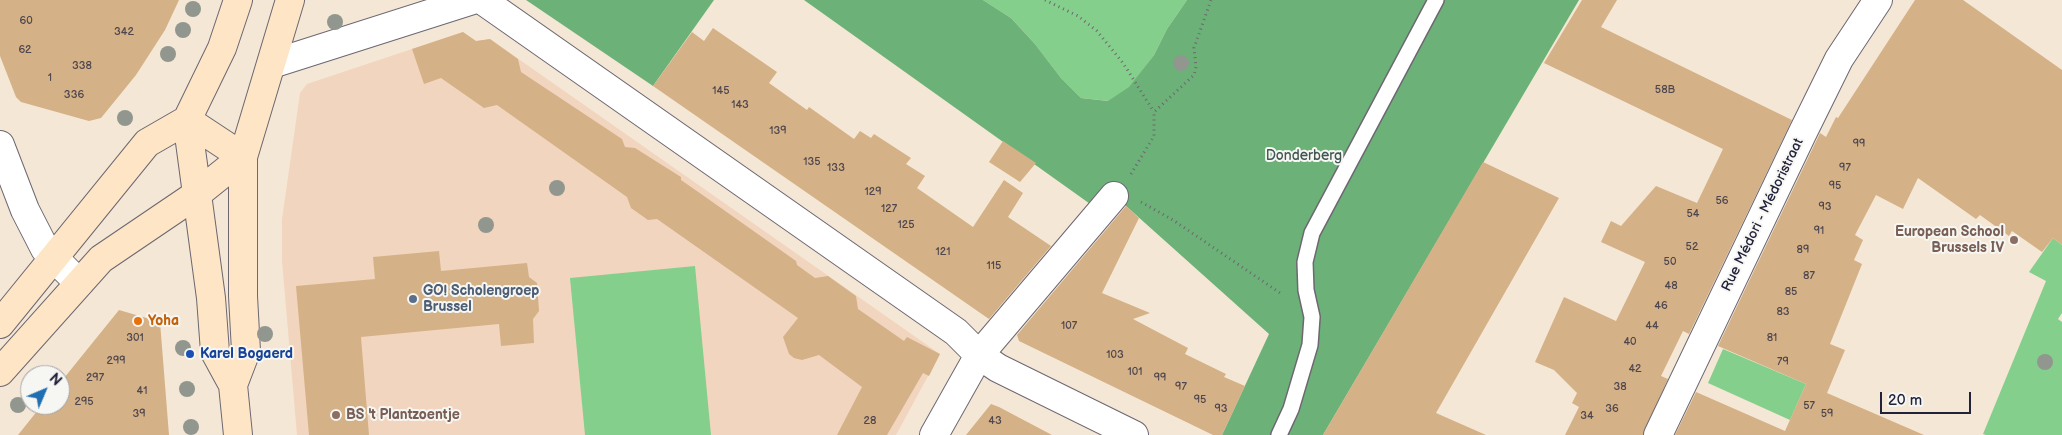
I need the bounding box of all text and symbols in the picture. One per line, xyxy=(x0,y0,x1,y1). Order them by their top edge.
house number: 60 xyxy=(19,14,33,28)
house number: 342 xyxy=(114,25,134,39)
house number: 62 xyxy=(18,43,32,57)
house number: 338 xyxy=(72,59,92,73)
house number: 1 xyxy=(48,71,52,85)
house number: 58B xyxy=(1655,83,1675,97)
house number: 145 xyxy=(712,84,730,98)
house number: 336 xyxy=(64,88,84,102)
house number: 143 xyxy=(731,98,749,112)
house number: 139 xyxy=(769,124,787,138)
street label: Rue Médori - Médoristraat xyxy=(1719,136,1807,294)
house number: 99 xyxy=(1853,137,1865,151)
park label: Donderberg xyxy=(1266,148,1342,164)
house number: 135 xyxy=(803,155,821,169)
house number: 133 xyxy=(827,161,845,175)
house number: 97 xyxy=(1839,161,1851,175)
house number: 95 xyxy=(1829,179,1841,193)
house number: 129 xyxy=(864,185,882,199)
house number: 56 xyxy=(1715,194,1729,208)
house number: 93 xyxy=(1818,200,1832,214)
house number: 127 xyxy=(881,202,897,216)
house number: 54 xyxy=(1686,207,1700,221)
house number: 125 xyxy=(897,218,915,232)
house number: 91 xyxy=(1814,224,1824,238)
place label: European School Brussels IV xyxy=(1895,224,2004,256)
marker: European School Brussels IV xyxy=(2008,234,2020,246)
house number: 52 xyxy=(1686,240,1698,254)
house number: 89 xyxy=(1797,243,1809,257)
house number: 121 xyxy=(936,245,950,259)
house number: 50 xyxy=(1664,255,1676,269)
house number: 115 xyxy=(987,259,1001,273)
house number: 87 xyxy=(1803,269,1815,283)
house number: 48 xyxy=(1664,279,1678,293)
place label: GO! Scholengroep Brussel xyxy=(423,283,539,316)
house number: 85 xyxy=(1785,285,1797,299)
marker: GO! Scholengroep Brussel xyxy=(407,293,419,305)
house number: 46 xyxy=(1654,299,1668,313)
house number: 83 xyxy=(1776,305,1790,319)
place label: Yoha xyxy=(148,313,179,329)
marker: Yoha xyxy=(132,315,144,327)
house number: 107 xyxy=(1061,319,1077,333)
house number: 44 xyxy=(1645,319,1659,333)
house number: 301 xyxy=(126,331,144,345)
house number: 81 xyxy=(1767,331,1777,345)
house number: 40 xyxy=(1623,335,1637,349)
place label: Karel Bogaerd xyxy=(200,346,293,362)
marker: Karel Bogaerd xyxy=(184,348,196,360)
house number: 103 xyxy=(1106,348,1124,362)
house number: 299 xyxy=(106,354,126,368)
house number: 79 xyxy=(1777,355,1789,369)
house number: 42 xyxy=(1628,362,1642,376)
north arrow xyxy=(20,365,70,415)
house number: 101 xyxy=(1128,365,1142,379)
text: N xyxy=(46,370,65,389)
house number: 297 xyxy=(86,371,104,385)
house number: 99 xyxy=(1154,371,1166,385)
house number: 97 xyxy=(1175,380,1187,394)
house number: 38 xyxy=(1613,380,1627,394)
scale bar xyxy=(1882,382,1973,414)
house number: 41 xyxy=(137,384,147,398)
text: 20 m xyxy=(1888,391,1922,410)
house number: 95 xyxy=(1194,393,1206,407)
house number: 295 xyxy=(74,395,94,409)
house number: 57 xyxy=(1803,399,1815,413)
house number: 93 xyxy=(1214,402,1228,416)
house number: 36 xyxy=(1605,402,1619,416)
house number: 39 xyxy=(132,407,146,421)
place label: BS 't Plantzoentje xyxy=(346,407,460,423)
house number: 59 xyxy=(1821,407,1833,421)
marker: BS 't Plantzoentje xyxy=(330,409,342,421)
house number: 34 xyxy=(1580,409,1594,423)
house number: 28 xyxy=(864,414,876,428)
house number: 43 xyxy=(988,414,1002,428)

